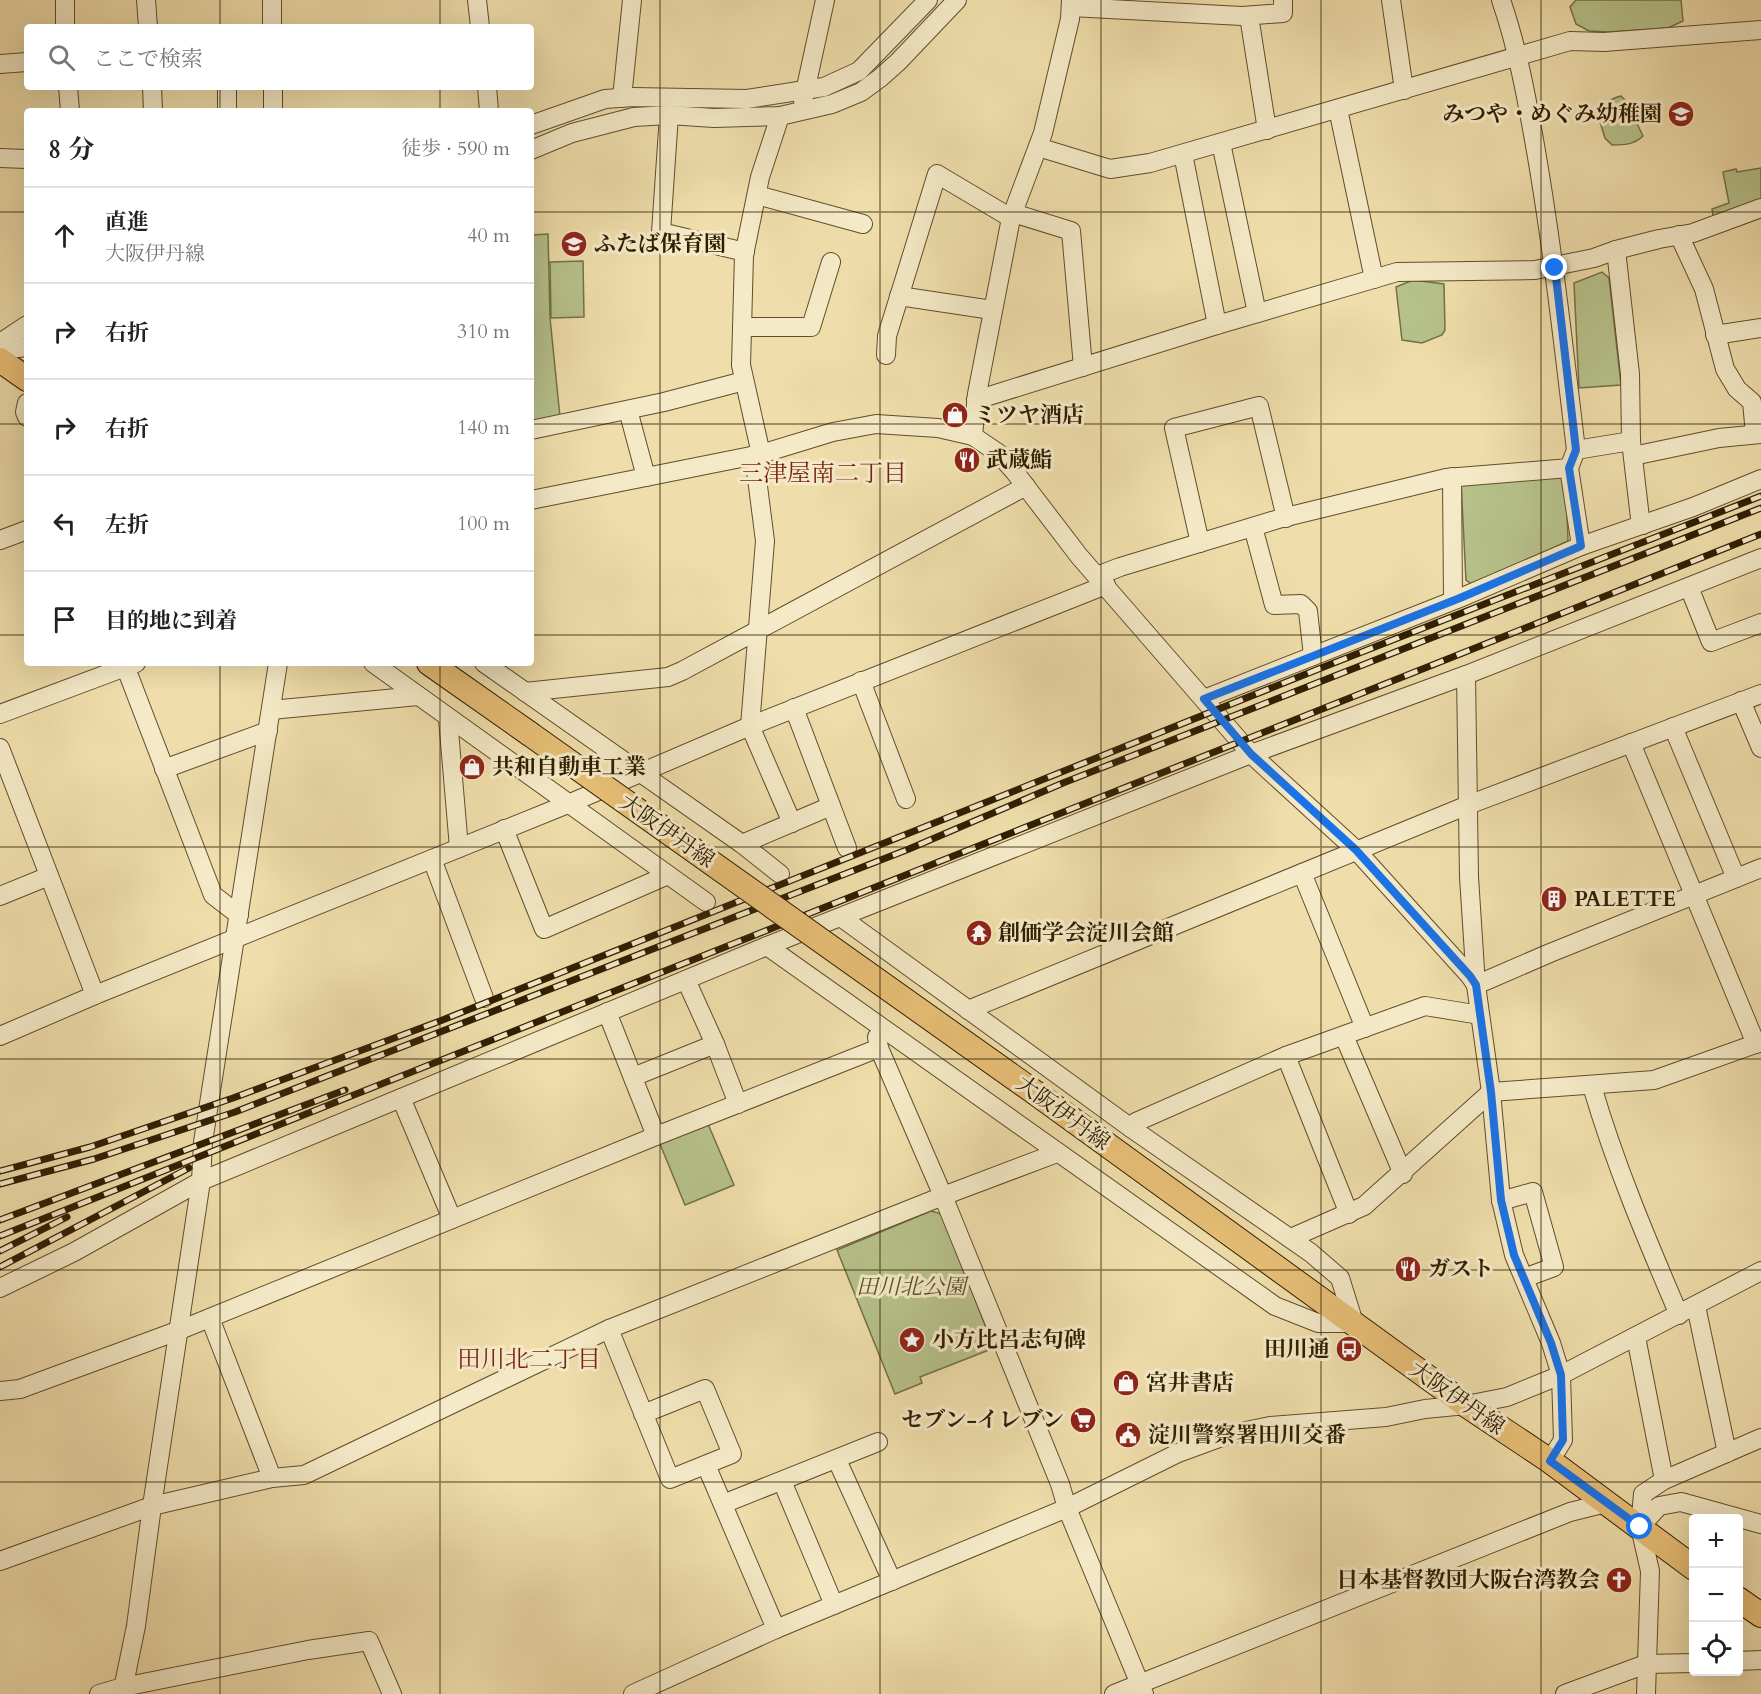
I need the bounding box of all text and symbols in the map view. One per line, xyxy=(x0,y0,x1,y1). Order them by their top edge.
search box xyxy=(24,24,534,90)
icon: search xyxy=(45,41,78,74)
text: ここで検索 xyxy=(93,44,203,74)
place label: みつや・めぐみ幼稚園 xyxy=(1442,99,1662,129)
school or university icon: みつや・めぐみ幼稚園 xyxy=(1666,99,1696,129)
text: 8 分 xyxy=(48,132,94,167)
text: 徒歩 · 590 m xyxy=(401,135,510,162)
text: 直進 xyxy=(105,207,149,237)
icon: ahead xyxy=(48,219,81,252)
text: 40 m xyxy=(467,222,510,249)
school or university icon: ふたば保育園 xyxy=(559,229,589,259)
place label: ふたば保育園 xyxy=(594,229,726,259)
text: 大阪伊丹線 xyxy=(105,240,205,267)
route end xyxy=(1541,254,1567,280)
icon: right xyxy=(48,315,81,348)
text: 右折 xyxy=(105,318,149,348)
text: 310 m xyxy=(457,318,510,345)
shop icon: ミツヤ酒店 xyxy=(940,400,970,430)
place label: ミツヤ酒店 xyxy=(974,400,1084,430)
icon: right xyxy=(48,411,81,444)
text: 右折 xyxy=(105,414,149,444)
text: 140 m xyxy=(457,414,510,441)
restaurant icon: 武蔵鮨 xyxy=(952,445,982,475)
place label: 武蔵鮨 xyxy=(986,445,1052,475)
district label: 三津屋南二丁目 xyxy=(739,457,907,490)
icon: left xyxy=(48,507,81,540)
text: 左折 xyxy=(105,510,149,540)
text: 100 m xyxy=(457,510,510,537)
icon: arrive xyxy=(48,603,81,636)
text: 目的地に到着 xyxy=(105,606,237,636)
shop icon: 共和自動車工業 xyxy=(457,752,487,782)
place label: 共和自動車工業 xyxy=(492,752,646,782)
street label: 大阪伊丹線 xyxy=(613,787,721,875)
building icon: PALETTE xyxy=(1539,884,1569,914)
place label: PALETTE xyxy=(1574,884,1676,914)
temple icon: 創価学会淀川会館 xyxy=(964,918,994,948)
place label: 創価学会淀川会館 xyxy=(998,918,1174,948)
street label: 大阪伊丹線 xyxy=(1010,1069,1116,1157)
restaurant icon: ガスト xyxy=(1393,1254,1423,1284)
place label: ガスト xyxy=(1428,1254,1494,1284)
park label: 田川北公園 xyxy=(856,1272,969,1302)
place icon: 小方比呂志句碑 xyxy=(897,1325,927,1355)
place label: 小方比呂志句碑 xyxy=(932,1325,1086,1355)
place label: 田川通 xyxy=(1264,1334,1330,1364)
bus stop icon: 田川通 xyxy=(1334,1334,1364,1364)
district label: 田川北二丁目 xyxy=(457,1343,601,1376)
street label: 大阪伊丹線 xyxy=(1403,1354,1511,1442)
shop icon: 宮井書店 xyxy=(1111,1368,1141,1398)
place label: 宮井書店 xyxy=(1146,1368,1234,1398)
place label: セブン-イレブン xyxy=(901,1405,1064,1435)
supermarket icon: セブン-イレブン xyxy=(1068,1405,1098,1435)
public building icon: 淀川警察署田川交番 xyxy=(1113,1420,1143,1450)
place label: 淀川警察署田川交番 xyxy=(1148,1420,1346,1450)
route start xyxy=(1626,1513,1652,1539)
map controls xyxy=(1689,1514,1743,1676)
button: + xyxy=(1689,1514,1743,1568)
place label: 日本基督教団大阪台湾教会 xyxy=(1336,1565,1600,1595)
church icon: 日本基督教団大阪台湾教会 xyxy=(1604,1565,1634,1595)
button: − xyxy=(1689,1568,1743,1622)
button: locate xyxy=(1689,1622,1743,1676)

